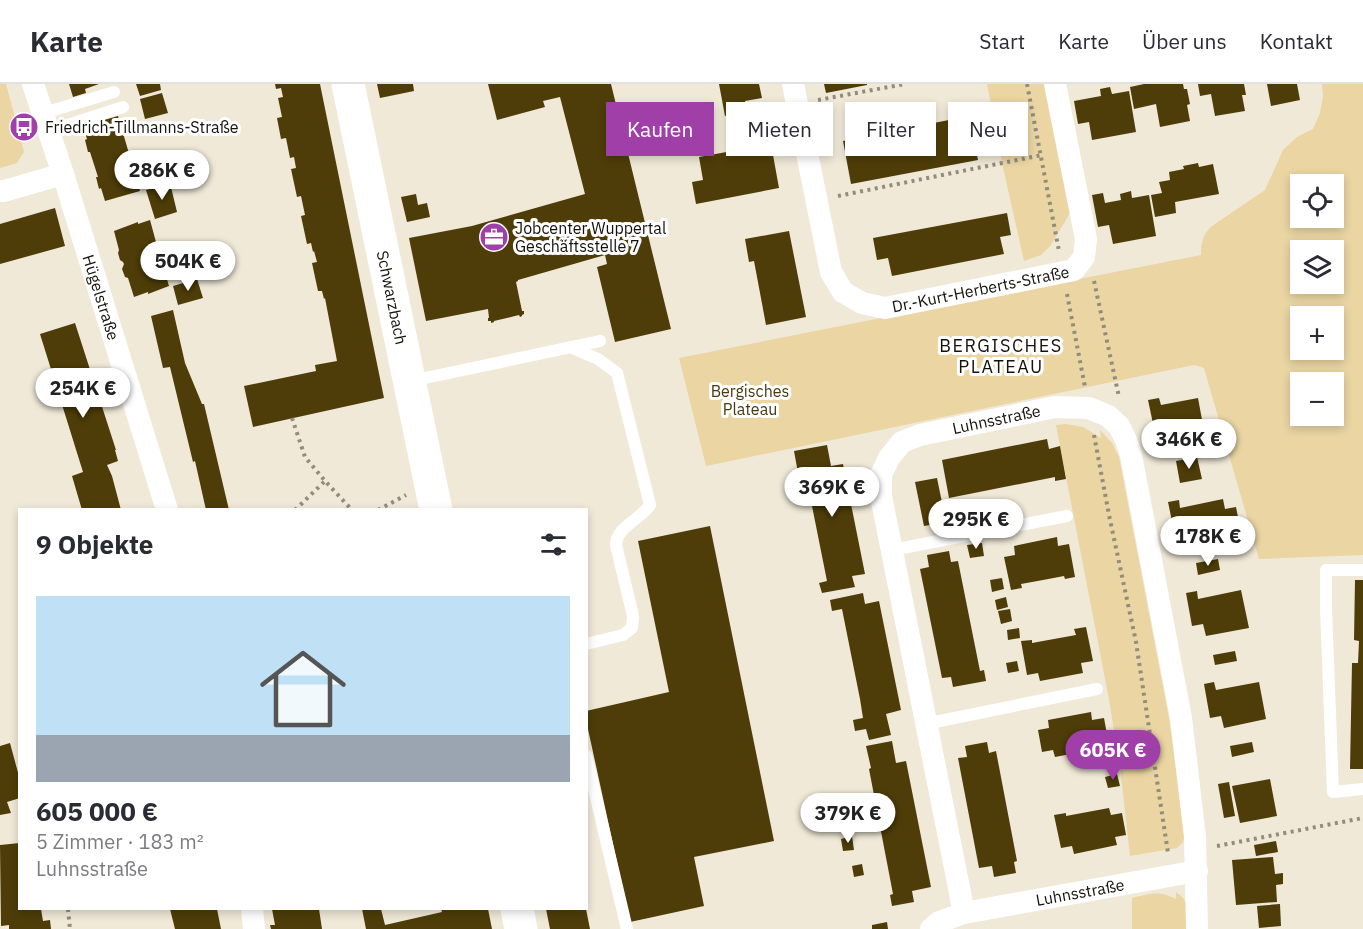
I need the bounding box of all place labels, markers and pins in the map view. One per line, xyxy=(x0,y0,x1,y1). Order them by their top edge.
bus stop icon: Friedrich-Tillmanns-Straße xyxy=(8,111,40,143)
place label: Friedrich-Tillmanns-Straße xyxy=(45,117,239,137)
pin: 286K € xyxy=(113,150,211,201)
place label: Jobcenter Wuppertal Geschäftsstelle 7 xyxy=(515,218,666,256)
office icon: Jobcenter Wuppertal Geschäftsstelle 7 xyxy=(478,221,510,253)
pin: 504K € xyxy=(139,241,237,292)
pin: 254K € xyxy=(34,368,132,419)
pin: 346K € xyxy=(1140,419,1238,470)
pin: 369K € xyxy=(783,467,881,518)
pin: 295K € xyxy=(927,499,1025,550)
pin: 178K € xyxy=(1159,516,1257,567)
pin: 605K € xyxy=(1064,730,1162,781)
pin: 379K € xyxy=(799,793,897,844)

